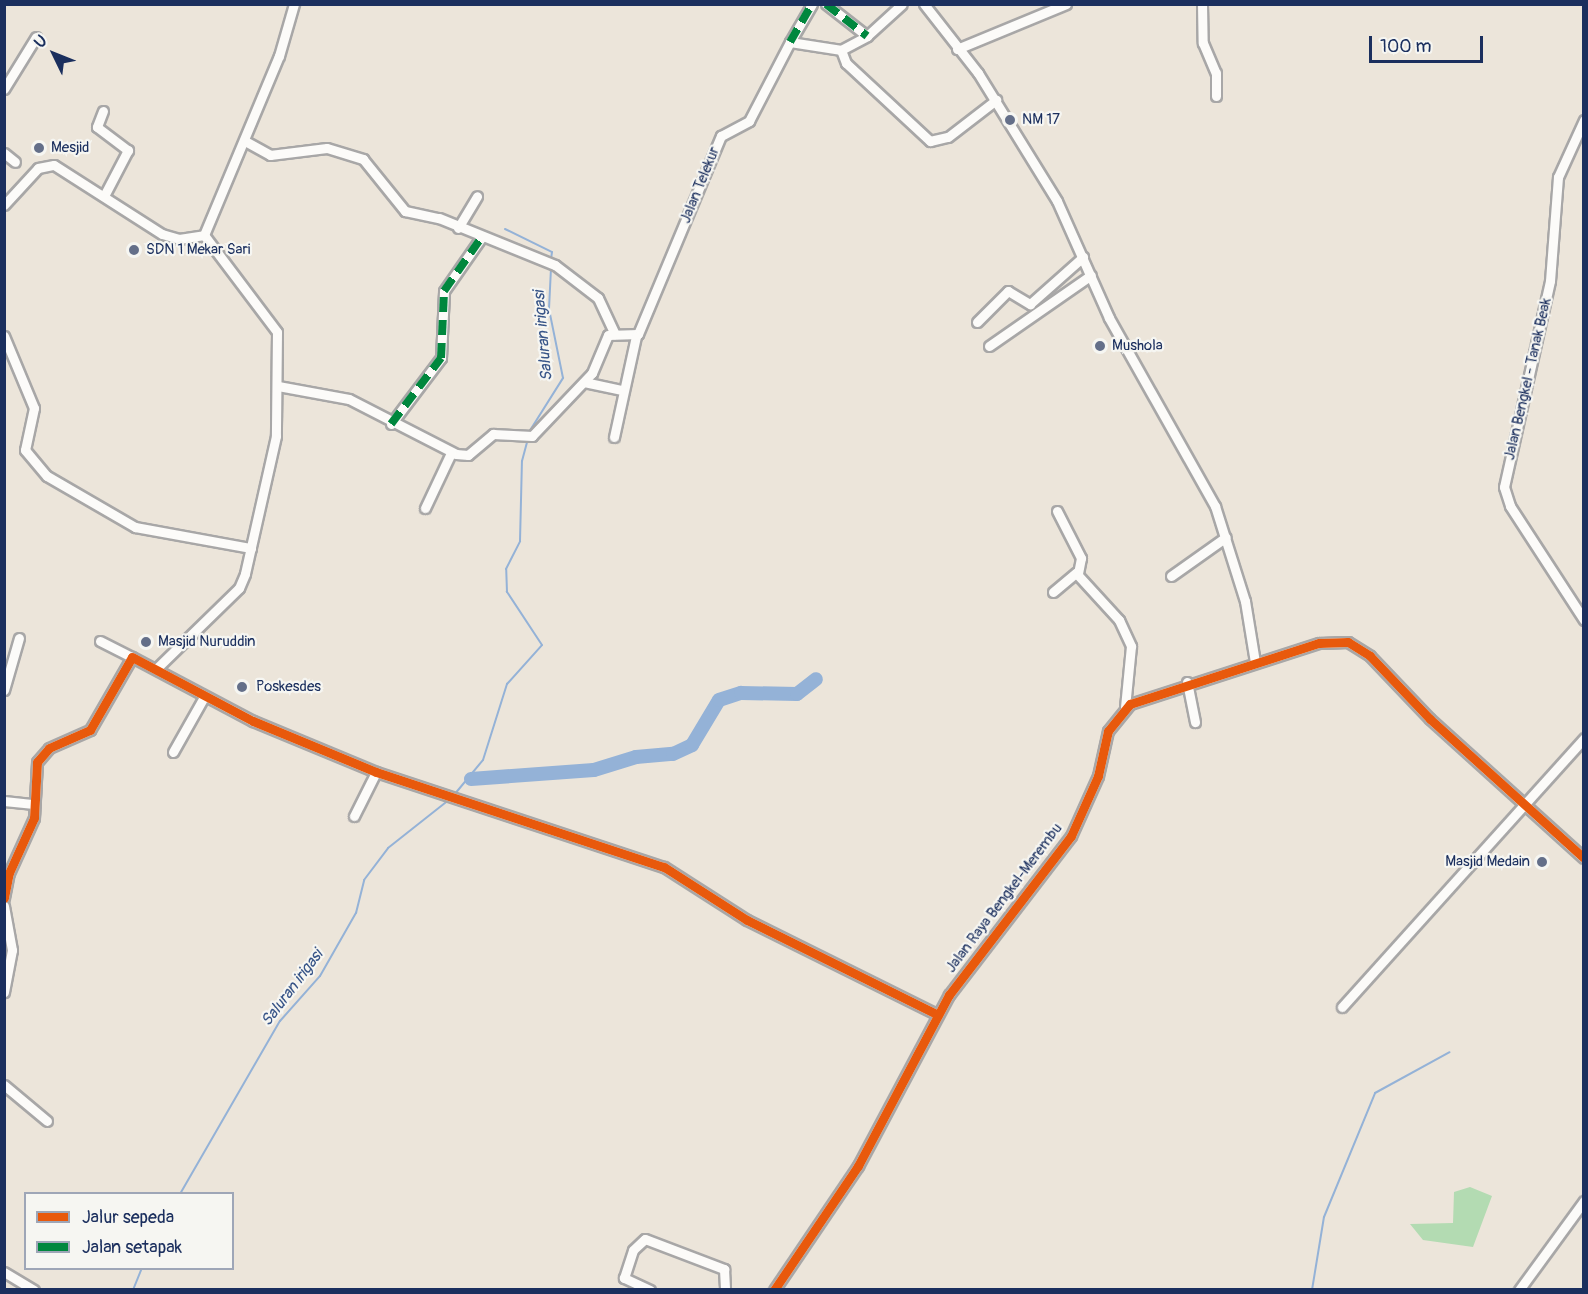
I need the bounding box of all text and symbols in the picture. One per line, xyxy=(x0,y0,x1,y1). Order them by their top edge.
north arrow xyxy=(24,24,84,84)
scale bar xyxy=(1372,24,1486,62)
text: U xyxy=(30,31,52,52)
text: 100 m xyxy=(1380,35,1432,58)
place label: NM 17 xyxy=(1022,111,1060,129)
marker: NM 17 xyxy=(1003,113,1017,127)
place label: Mesjid xyxy=(51,139,89,157)
marker: Mesjid xyxy=(32,141,46,155)
street label: Jalan Telekur xyxy=(676,144,724,226)
place label: SDN 1 Mekar Sari xyxy=(146,241,250,259)
marker: SDN 1 Mekar Sari xyxy=(127,243,141,257)
water label: Saluran irigasi xyxy=(529,290,557,382)
street label: Jalan Bengkel - Tanak Beak xyxy=(1501,296,1555,462)
place label: Mushola xyxy=(1112,337,1163,355)
marker: Mushola xyxy=(1093,339,1107,353)
place label: Masjid Nuruddin xyxy=(158,633,255,651)
marker: Masjid Nuruddin xyxy=(139,635,153,649)
marker: Poskesdes xyxy=(233,678,251,696)
place label: Poskesdes xyxy=(256,678,321,696)
street label: Jalan Raya Bengkel-Merembu xyxy=(942,820,1066,976)
place label: Masjid Medain xyxy=(1445,853,1530,871)
marker: Masjid Medain xyxy=(1535,855,1549,869)
water label: Saluran irigasi xyxy=(257,946,327,1030)
legend xyxy=(24,1192,234,1270)
text: Jalur sepeda xyxy=(82,1206,174,1229)
text: Jalan setapak xyxy=(82,1236,182,1259)

